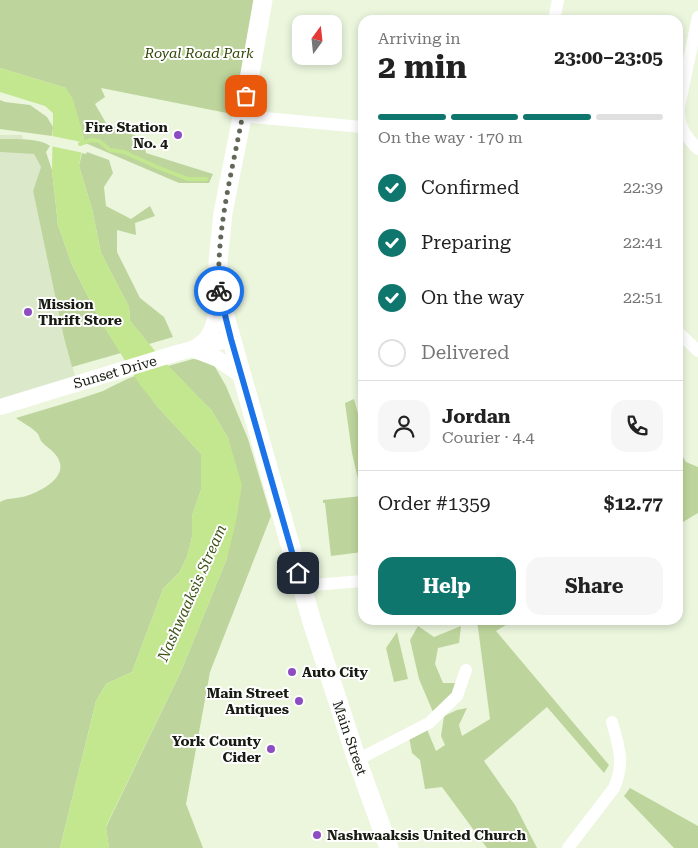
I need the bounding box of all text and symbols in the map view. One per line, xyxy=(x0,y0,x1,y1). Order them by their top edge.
north arrow xyxy=(292,15,342,65)
map controls xyxy=(292,15,342,65)
text: Arriving in xyxy=(378,29,461,48)
park label: Royal Road Park xyxy=(143,45,254,61)
text: 23:00–23:05 xyxy=(554,46,663,69)
text: 2 min xyxy=(378,48,467,86)
pin xyxy=(225,75,267,117)
icon: bag xyxy=(232,82,260,110)
place label: Fire Station No. 4 xyxy=(85,119,169,151)
text: On the way · 170 m xyxy=(378,128,523,147)
marker: Fire Station No. 4 xyxy=(172,129,184,141)
icon: check xyxy=(378,174,406,202)
text: Confirmed xyxy=(421,176,519,199)
text: 22:39 xyxy=(623,178,663,197)
icon: check xyxy=(378,229,406,257)
text: Preparing xyxy=(421,231,511,254)
text: 22:41 xyxy=(623,233,663,252)
courier xyxy=(194,266,244,316)
icon: bike xyxy=(205,277,233,305)
icon: check xyxy=(378,284,406,312)
text: On the way xyxy=(421,286,524,309)
text: 22:51 xyxy=(623,288,663,307)
place label: Mission Thrift Store xyxy=(38,296,122,328)
marker: Mission Thrift Store xyxy=(22,306,34,318)
text: Delivered xyxy=(421,341,509,364)
street label: Sunset Drive xyxy=(71,352,159,392)
button: person xyxy=(378,400,430,452)
button: phone xyxy=(611,400,663,452)
text: Jordan xyxy=(442,405,511,428)
text: Courier · 4.4 xyxy=(442,428,535,447)
text: Order #1359 xyxy=(378,492,490,515)
text: $12.77 xyxy=(604,492,663,515)
water label: Nashwaaksis Stream xyxy=(153,522,230,665)
pin xyxy=(277,552,319,594)
button: Help xyxy=(378,557,516,615)
button: Share xyxy=(526,557,663,615)
icon: home xyxy=(284,559,312,587)
place label: Auto City xyxy=(302,664,369,680)
marker: Auto City xyxy=(286,666,298,678)
place label: Main Street Antiques xyxy=(207,685,289,717)
marker: Main Street Antiques xyxy=(293,695,305,707)
street label: Main Street xyxy=(330,699,370,777)
place label: York County Cider xyxy=(172,733,262,765)
marker: York County Cider xyxy=(265,743,277,755)
place label: Nashwaaksis United Church xyxy=(327,827,527,843)
marker: Nashwaaksis United Church xyxy=(311,829,323,841)

